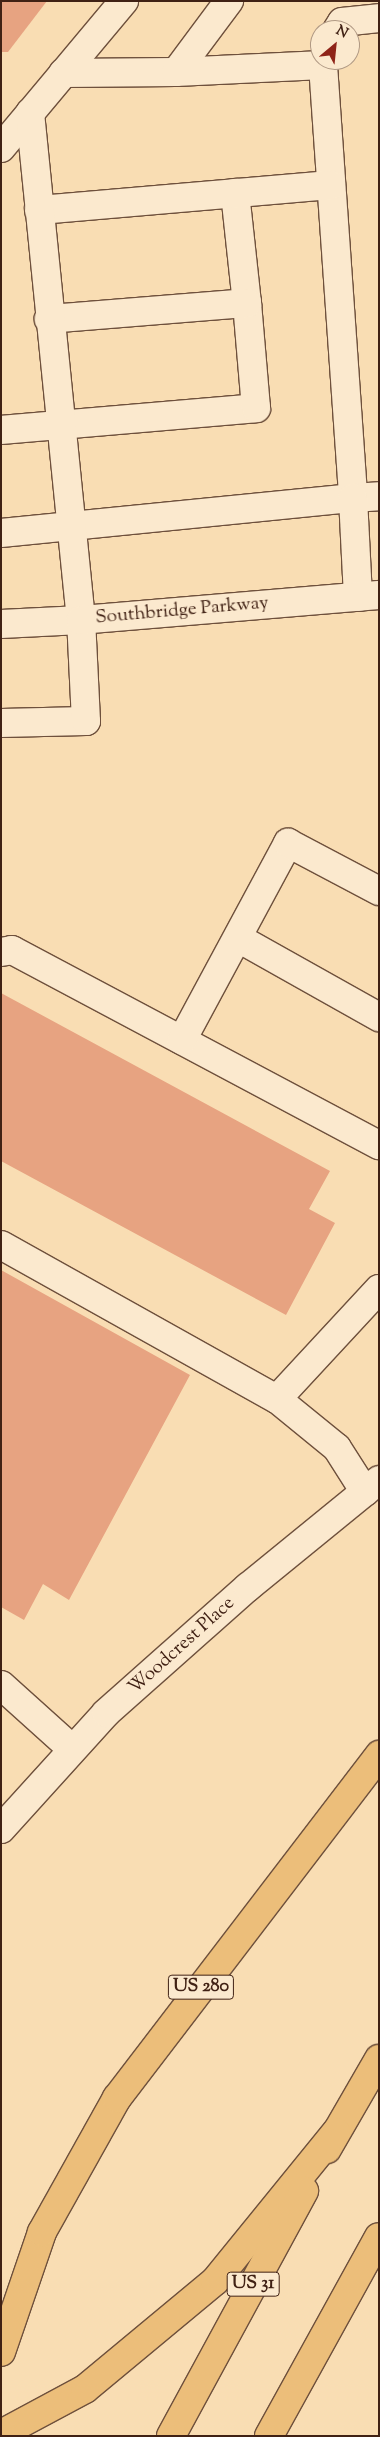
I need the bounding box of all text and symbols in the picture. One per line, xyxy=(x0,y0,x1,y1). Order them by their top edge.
north arrow xyxy=(310,20,360,70)
text: N xyxy=(332,21,351,44)
street label: Southbridge Parkway xyxy=(94,592,270,630)
street label: Woodcrest Place xyxy=(124,1592,240,1700)
road number: US 280 xyxy=(167,1971,235,2002)
road number: US 31 xyxy=(226,2268,280,2300)

